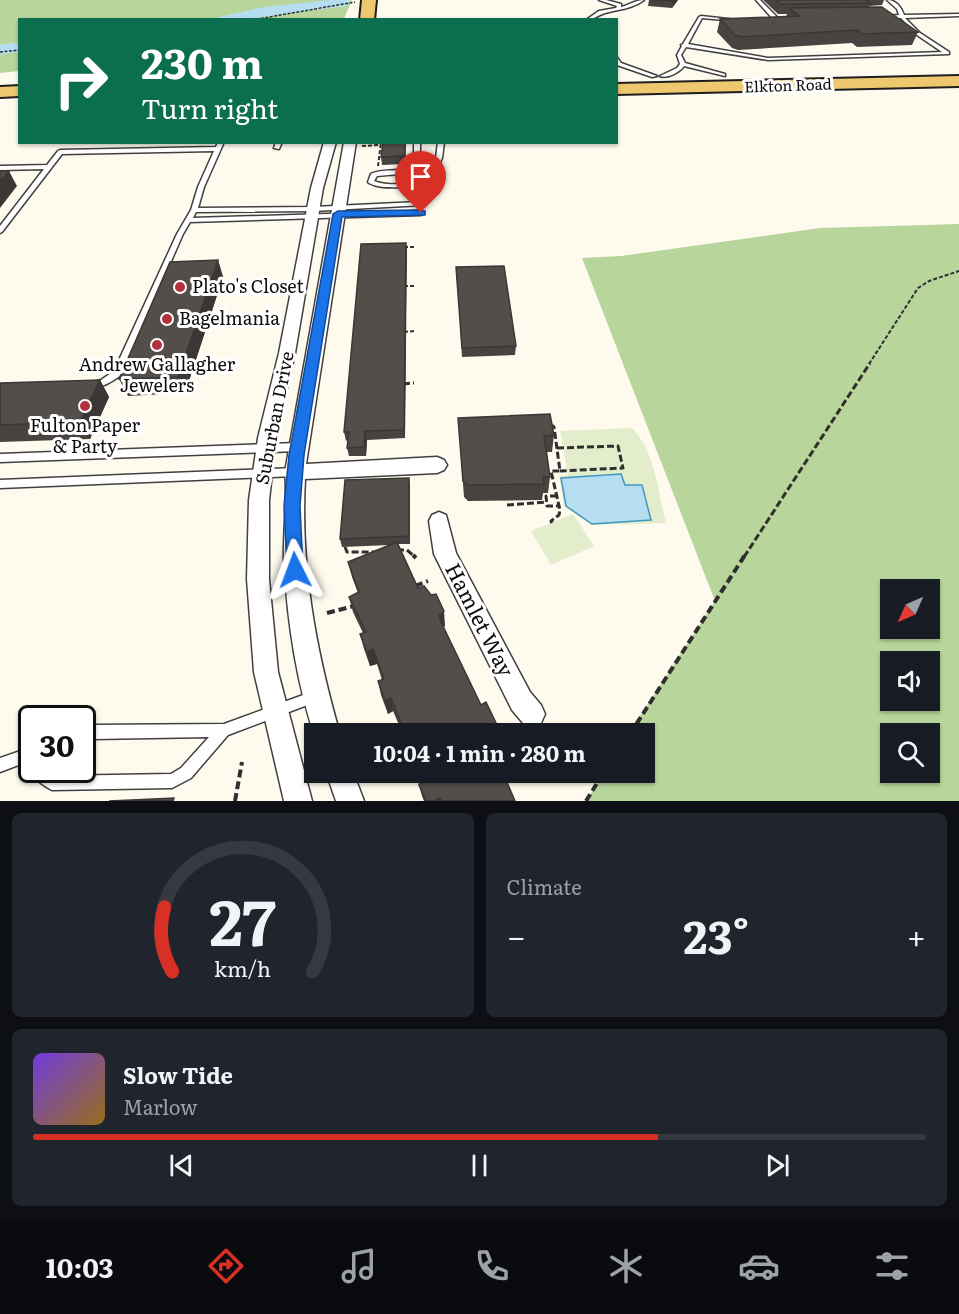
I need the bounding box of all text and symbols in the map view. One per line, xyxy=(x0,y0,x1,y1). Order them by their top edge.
text: 230 m xyxy=(141,30,263,92)
icon: right xyxy=(42,42,120,120)
street label: Elkton Road xyxy=(744,71,832,98)
text: Turn right xyxy=(141,87,278,127)
pin xyxy=(395,151,446,213)
icon: arrive xyxy=(404,160,437,193)
place label: Plato's Closet xyxy=(192,272,304,299)
marker: Plato's Closet xyxy=(173,280,187,294)
place label: Bagelmania xyxy=(179,304,280,331)
marker: Bagelmania xyxy=(160,312,174,326)
marker: Andrew Gallagher Jewelers xyxy=(150,338,164,352)
street label: Suburban Drive xyxy=(247,349,300,487)
place label: Andrew Gallagher Jewelers xyxy=(79,350,236,398)
marker: Fulton Paper & Party xyxy=(78,399,92,413)
place label: Fulton Paper & Party xyxy=(30,411,141,459)
position arrow xyxy=(263,538,327,602)
street label: Hamlet Way xyxy=(439,557,524,682)
north arrow xyxy=(880,579,940,639)
map controls xyxy=(880,579,940,783)
button: sound xyxy=(880,651,940,711)
speed limit sign: 30 xyxy=(18,705,96,783)
button: search xyxy=(880,723,940,783)
text: 10:04 · 1 min · 280 m xyxy=(373,736,586,769)
text: Climate xyxy=(507,871,582,901)
text: 27 xyxy=(209,873,276,965)
text: 23° xyxy=(683,901,749,968)
text: − xyxy=(507,910,526,959)
text: + xyxy=(907,910,926,959)
text: km/h xyxy=(214,952,271,984)
text: Slow Tide xyxy=(123,1058,233,1091)
text: Marlow xyxy=(123,1091,198,1121)
icon: previous xyxy=(165,1149,198,1182)
icon: pause xyxy=(463,1149,496,1182)
icon: next xyxy=(761,1149,794,1182)
icon: directions xyxy=(205,1245,247,1287)
icon: music xyxy=(338,1245,380,1287)
icon: phone xyxy=(471,1245,513,1287)
icon: climate xyxy=(605,1245,647,1287)
icon: car xyxy=(738,1245,780,1287)
icon: filters xyxy=(871,1245,913,1287)
text: 10:03 xyxy=(46,1246,114,1286)

